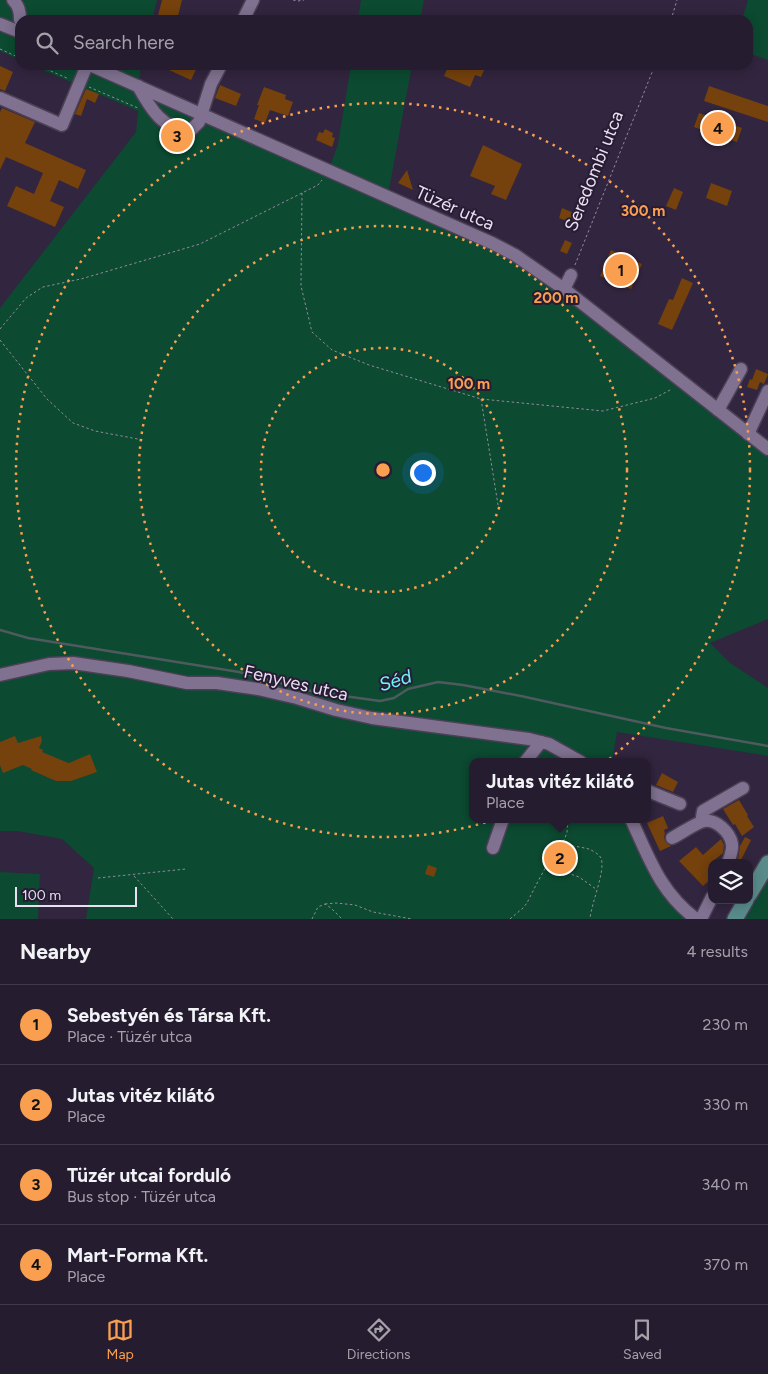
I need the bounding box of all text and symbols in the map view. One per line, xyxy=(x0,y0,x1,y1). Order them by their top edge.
search box xyxy=(15,15,753,70)
icon: search xyxy=(33,29,61,57)
text: Search here xyxy=(73,31,175,54)
street label: Seredombi utca xyxy=(560,108,628,234)
pin: 4 xyxy=(702,109,734,147)
pin: 3 xyxy=(161,117,193,155)
street label: Tüzér utca xyxy=(412,181,498,235)
text: 300 m xyxy=(621,202,665,220)
pin: 1 xyxy=(605,251,637,289)
text: 200 m xyxy=(534,289,578,307)
text: 100 m xyxy=(448,375,490,393)
your location xyxy=(410,460,436,486)
centre of rings xyxy=(374,461,392,479)
street label: Fenyves utca xyxy=(242,660,350,706)
water label: Séd xyxy=(376,664,415,696)
popup xyxy=(469,758,651,823)
text: Jutas vitéz kilátó xyxy=(486,770,634,793)
text: Place xyxy=(486,793,524,812)
pin: 2 xyxy=(544,839,576,877)
map controls xyxy=(708,859,753,904)
button: layers xyxy=(708,859,753,904)
scale bar xyxy=(15,884,138,907)
text: 100 m xyxy=(22,887,61,904)
text: Nearby xyxy=(20,939,91,964)
text: 4 results xyxy=(687,942,748,961)
text: Sebestyén és Társa Kft. xyxy=(67,1004,271,1027)
text: 1 xyxy=(33,1015,39,1034)
text: 230 m xyxy=(703,1015,748,1034)
text: Place · Tüzér utca xyxy=(67,1027,192,1046)
text: Jutas vitéz kilátó xyxy=(67,1084,215,1107)
text: 2 xyxy=(31,1095,41,1114)
text: 330 m xyxy=(703,1095,748,1114)
text: Place xyxy=(67,1107,105,1126)
text: Tüzér utcai forduló xyxy=(67,1164,231,1187)
text: 3 xyxy=(32,1175,40,1194)
text: 340 m xyxy=(702,1175,748,1194)
text: Bus stop · Tüzér utca xyxy=(67,1187,216,1206)
text: Mart-Forma Kft. xyxy=(67,1244,208,1267)
text: 4 xyxy=(31,1255,41,1274)
text: 370 m xyxy=(703,1255,748,1274)
text: Place xyxy=(67,1267,105,1286)
tab: Map xyxy=(106,1316,134,1363)
tab: Directions xyxy=(347,1316,411,1363)
tab: Saved xyxy=(623,1316,662,1363)

